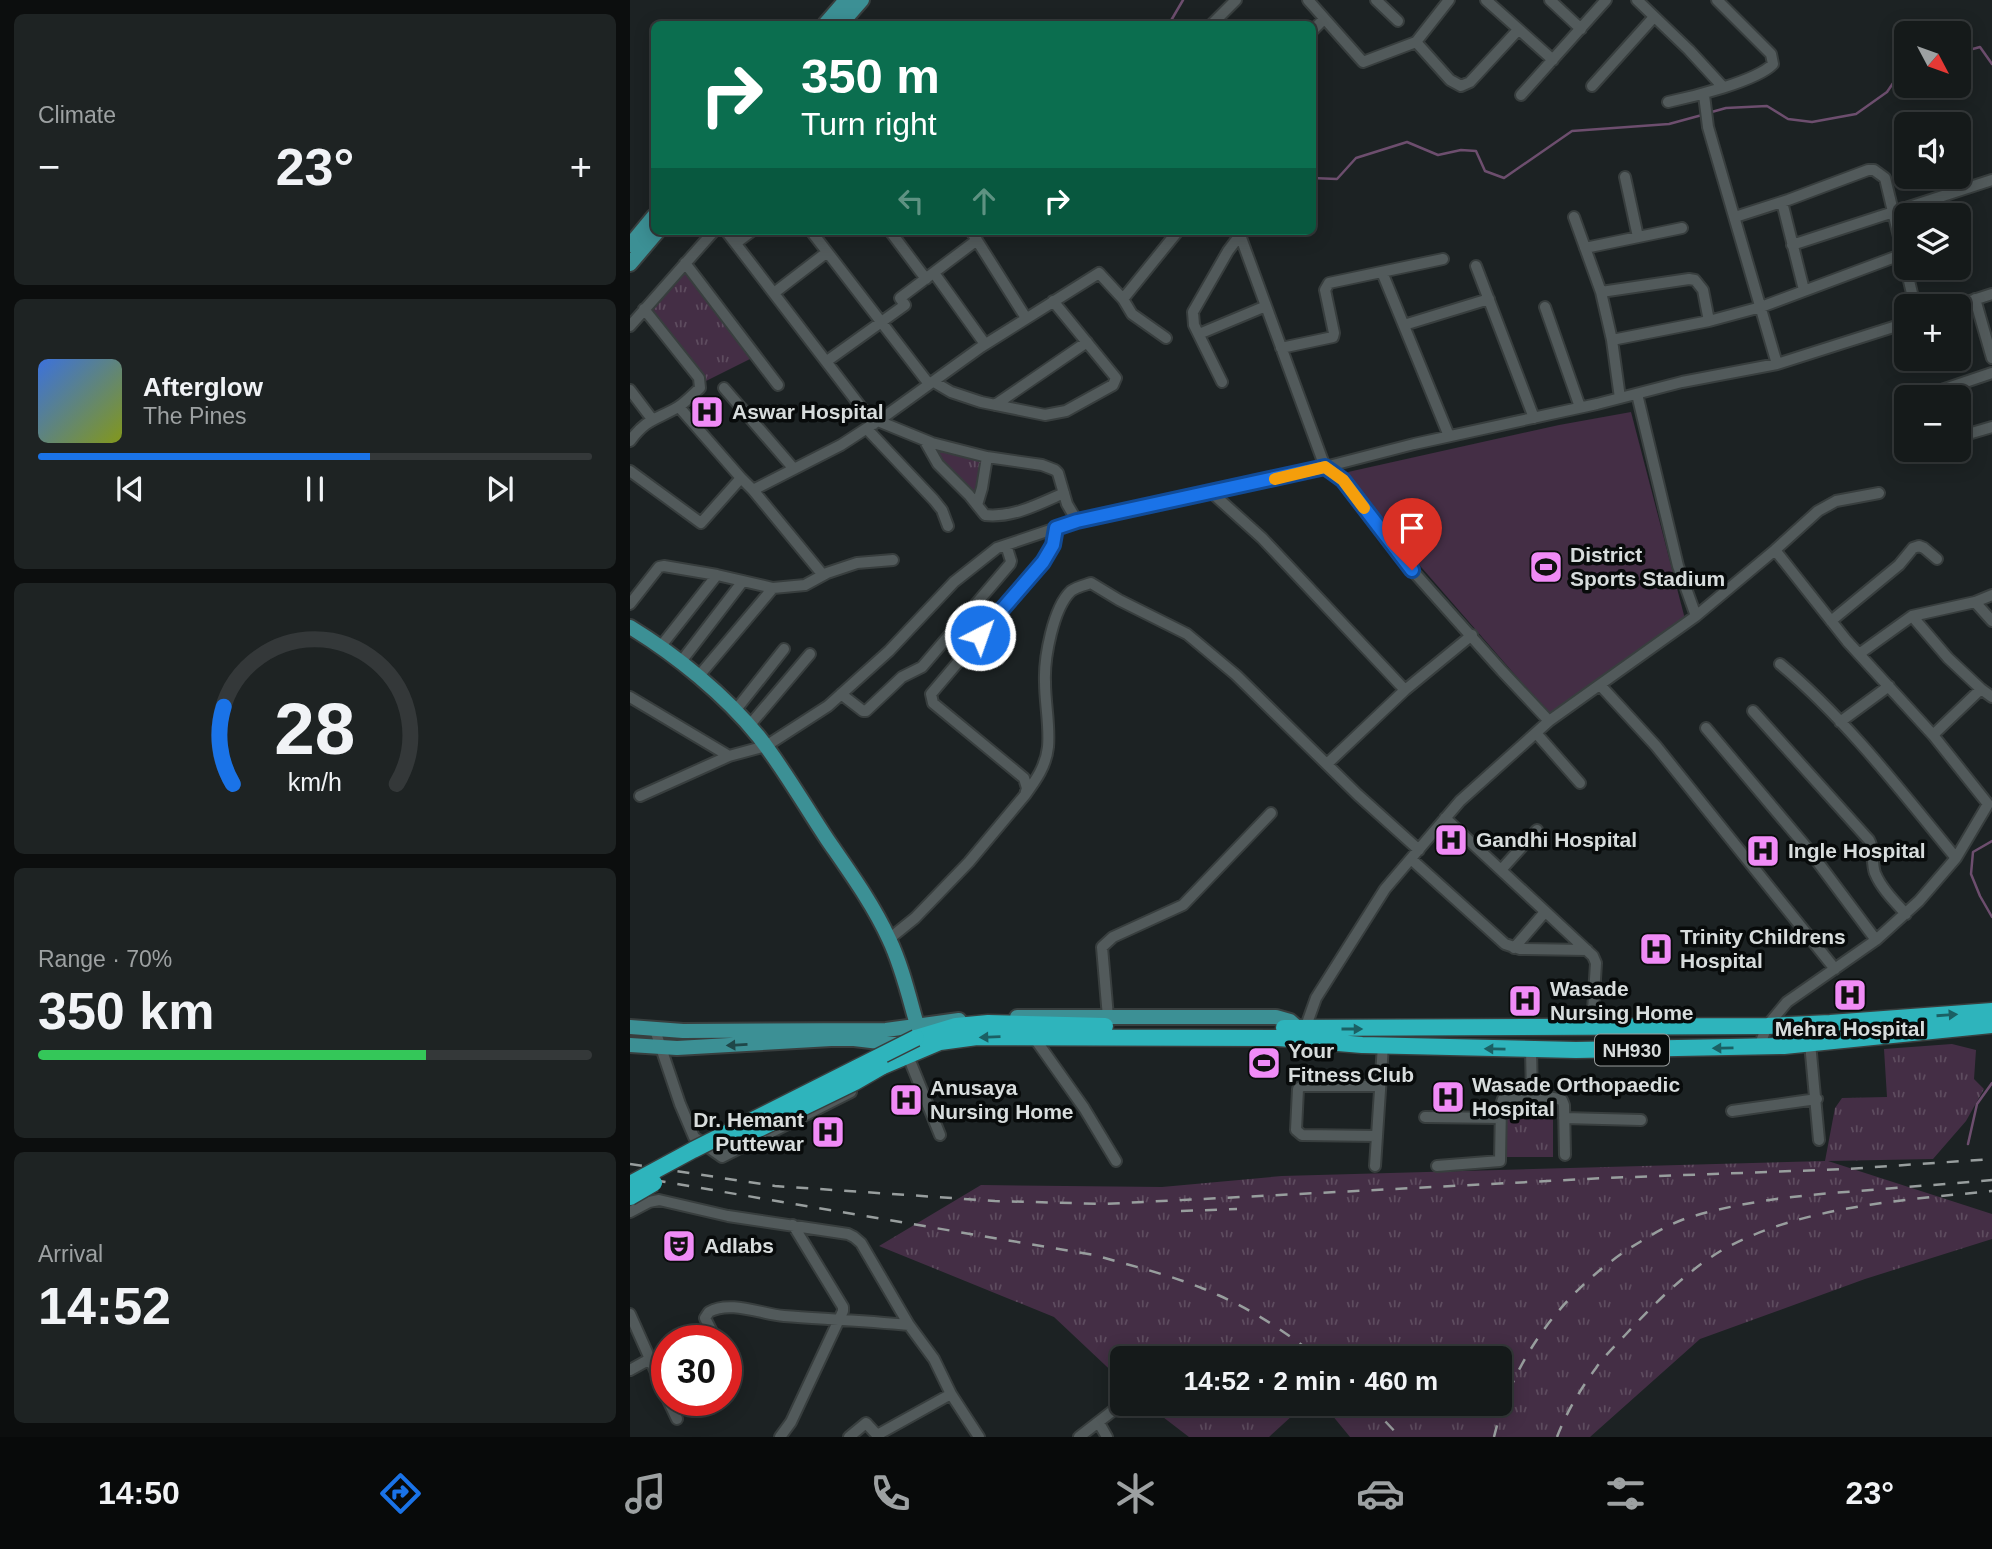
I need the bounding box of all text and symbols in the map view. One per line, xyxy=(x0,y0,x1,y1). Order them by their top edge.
north arrow xyxy=(1894,21,1970,98)
map controls xyxy=(1894,21,1971,462)
icon: right xyxy=(686,49,777,140)
text: 350 m xyxy=(801,49,940,103)
text: Climate xyxy=(38,102,116,128)
text: Turn right xyxy=(801,106,937,142)
button: sound xyxy=(1894,112,1971,189)
text: 23° xyxy=(276,138,354,196)
text: − xyxy=(38,146,60,188)
text: + xyxy=(570,146,592,188)
icon: left xyxy=(892,182,930,220)
icon: ahead xyxy=(965,182,1003,220)
icon: right xyxy=(1038,182,1076,220)
button: layers xyxy=(1894,203,1971,280)
button: + xyxy=(1894,294,1971,371)
text: Afterglow xyxy=(143,372,263,402)
button: − xyxy=(1894,385,1971,462)
hospital icon: Aswar Hospital xyxy=(688,393,726,431)
place label: Aswar Hospital xyxy=(732,400,884,423)
text: The Pines xyxy=(143,403,247,429)
icon: previous xyxy=(111,470,149,508)
icon: pause xyxy=(296,470,334,508)
icon: next xyxy=(481,470,519,508)
pin xyxy=(1382,498,1442,570)
icon: arrive xyxy=(1393,509,1431,547)
place label: District Sports Stadium xyxy=(1570,543,1725,590)
sports icon: District Sports Stadium xyxy=(1527,548,1565,586)
position arrow xyxy=(943,598,1017,672)
text: 28 xyxy=(275,689,355,770)
text: km/h xyxy=(288,768,342,796)
hospital icon: Gandhi Hospital xyxy=(1432,821,1470,859)
place label: Gandhi Hospital xyxy=(1476,828,1637,851)
hospital icon: Ingle Hospital xyxy=(1744,832,1782,870)
place label: Ingle Hospital xyxy=(1788,839,1926,862)
place label: Trinity Childrens Hospital xyxy=(1680,925,1846,972)
hospital icon: Trinity Childrens Hospital xyxy=(1637,930,1675,968)
text: Range · 70% xyxy=(38,946,172,972)
hospital icon: Mehra Hospital xyxy=(1831,976,1869,1014)
place label: Wasade Nursing Home xyxy=(1550,977,1694,1024)
text: 350 km xyxy=(38,982,214,1040)
hospital icon: Wasade Nursing Home xyxy=(1506,982,1544,1020)
one-way arrow xyxy=(1936,1009,1958,1020)
place label: Mehra Hospital xyxy=(1775,1017,1925,1040)
one-way arrow xyxy=(1342,1023,1364,1035)
one-way arrow xyxy=(978,1031,1000,1043)
road number: NH930 xyxy=(1595,1034,1669,1066)
one-way arrow xyxy=(726,1039,748,1050)
place label: Your Fitness Club xyxy=(1288,1039,1414,1086)
one-way arrow xyxy=(1484,1043,1506,1054)
one-way arrow xyxy=(1711,1043,1733,1054)
sports icon: Your Fitness Club xyxy=(1245,1044,1283,1082)
place label: Wasade Orthopaedic Hospital xyxy=(1472,1073,1680,1120)
place label: Anusaya Nursing Home xyxy=(930,1076,1074,1123)
hospital icon: Wasade Orthopaedic Hospital xyxy=(1429,1078,1467,1116)
hospital icon: Anusaya Nursing Home xyxy=(887,1081,925,1119)
place label: Dr. Hemant Puttewar xyxy=(693,1108,804,1155)
hospital icon: Dr. Hemant Puttewar xyxy=(809,1113,847,1151)
theatre icon: Adlabs xyxy=(660,1227,698,1265)
place label: Adlabs xyxy=(704,1234,774,1257)
text: Arrival xyxy=(38,1241,103,1267)
text: 14:52 xyxy=(38,1277,171,1335)
speed limit sign: 30 xyxy=(651,1325,742,1416)
text: 14:52 · 2 min · 460 m xyxy=(1184,1366,1438,1396)
icon: directions xyxy=(376,1469,425,1518)
icon: music xyxy=(621,1469,670,1518)
icon: phone xyxy=(866,1469,915,1518)
icon: climate xyxy=(1111,1469,1160,1518)
icon: car xyxy=(1356,1469,1405,1518)
icon: filters xyxy=(1601,1469,1650,1518)
text: 14:50 xyxy=(98,1475,180,1511)
text: 23° xyxy=(1846,1475,1894,1511)

